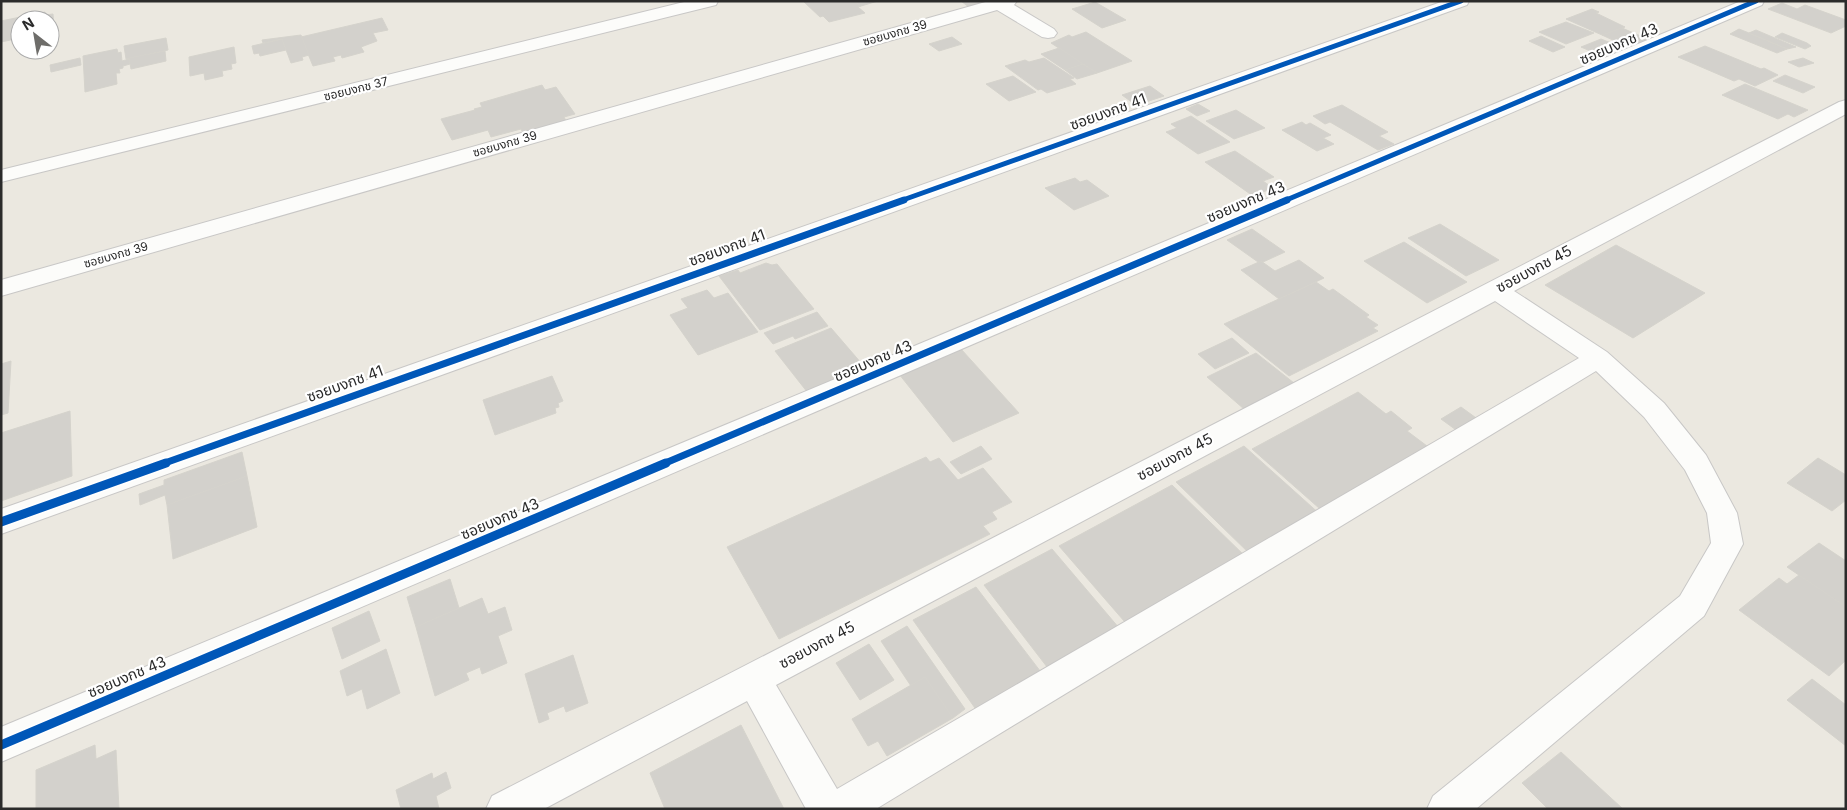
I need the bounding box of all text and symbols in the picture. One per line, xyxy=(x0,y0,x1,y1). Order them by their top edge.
north arrow xyxy=(10,10,60,60)
text: N xyxy=(19,13,37,33)
street label: ซอยบงกช 39 xyxy=(861,16,929,49)
street label: ซอยบงกช 43 xyxy=(1577,19,1661,69)
street label: ซอยบงกช 37 xyxy=(322,73,390,104)
street label: ซอยบงกช 41 xyxy=(1067,89,1149,134)
street label: ซอยบงกช 39 xyxy=(471,127,539,160)
street label: ซอยบงกช 43 xyxy=(1204,177,1288,227)
street label: ซอยบงกช 41 xyxy=(686,225,768,270)
street label: ซอยบงกช 39 xyxy=(82,238,150,271)
street label: ซอยบงกช 45 xyxy=(1493,241,1575,296)
street label: ซอยบงกช 43 xyxy=(831,336,915,386)
street label: ซอยบงกช 41 xyxy=(304,361,386,406)
street label: ซอยบงกช 45 xyxy=(1134,429,1216,484)
street label: ซอยบงกช 43 xyxy=(458,494,542,544)
street label: ซอยบงกช 45 xyxy=(776,617,858,672)
street label: ซอยบงกช 43 xyxy=(85,652,169,702)

